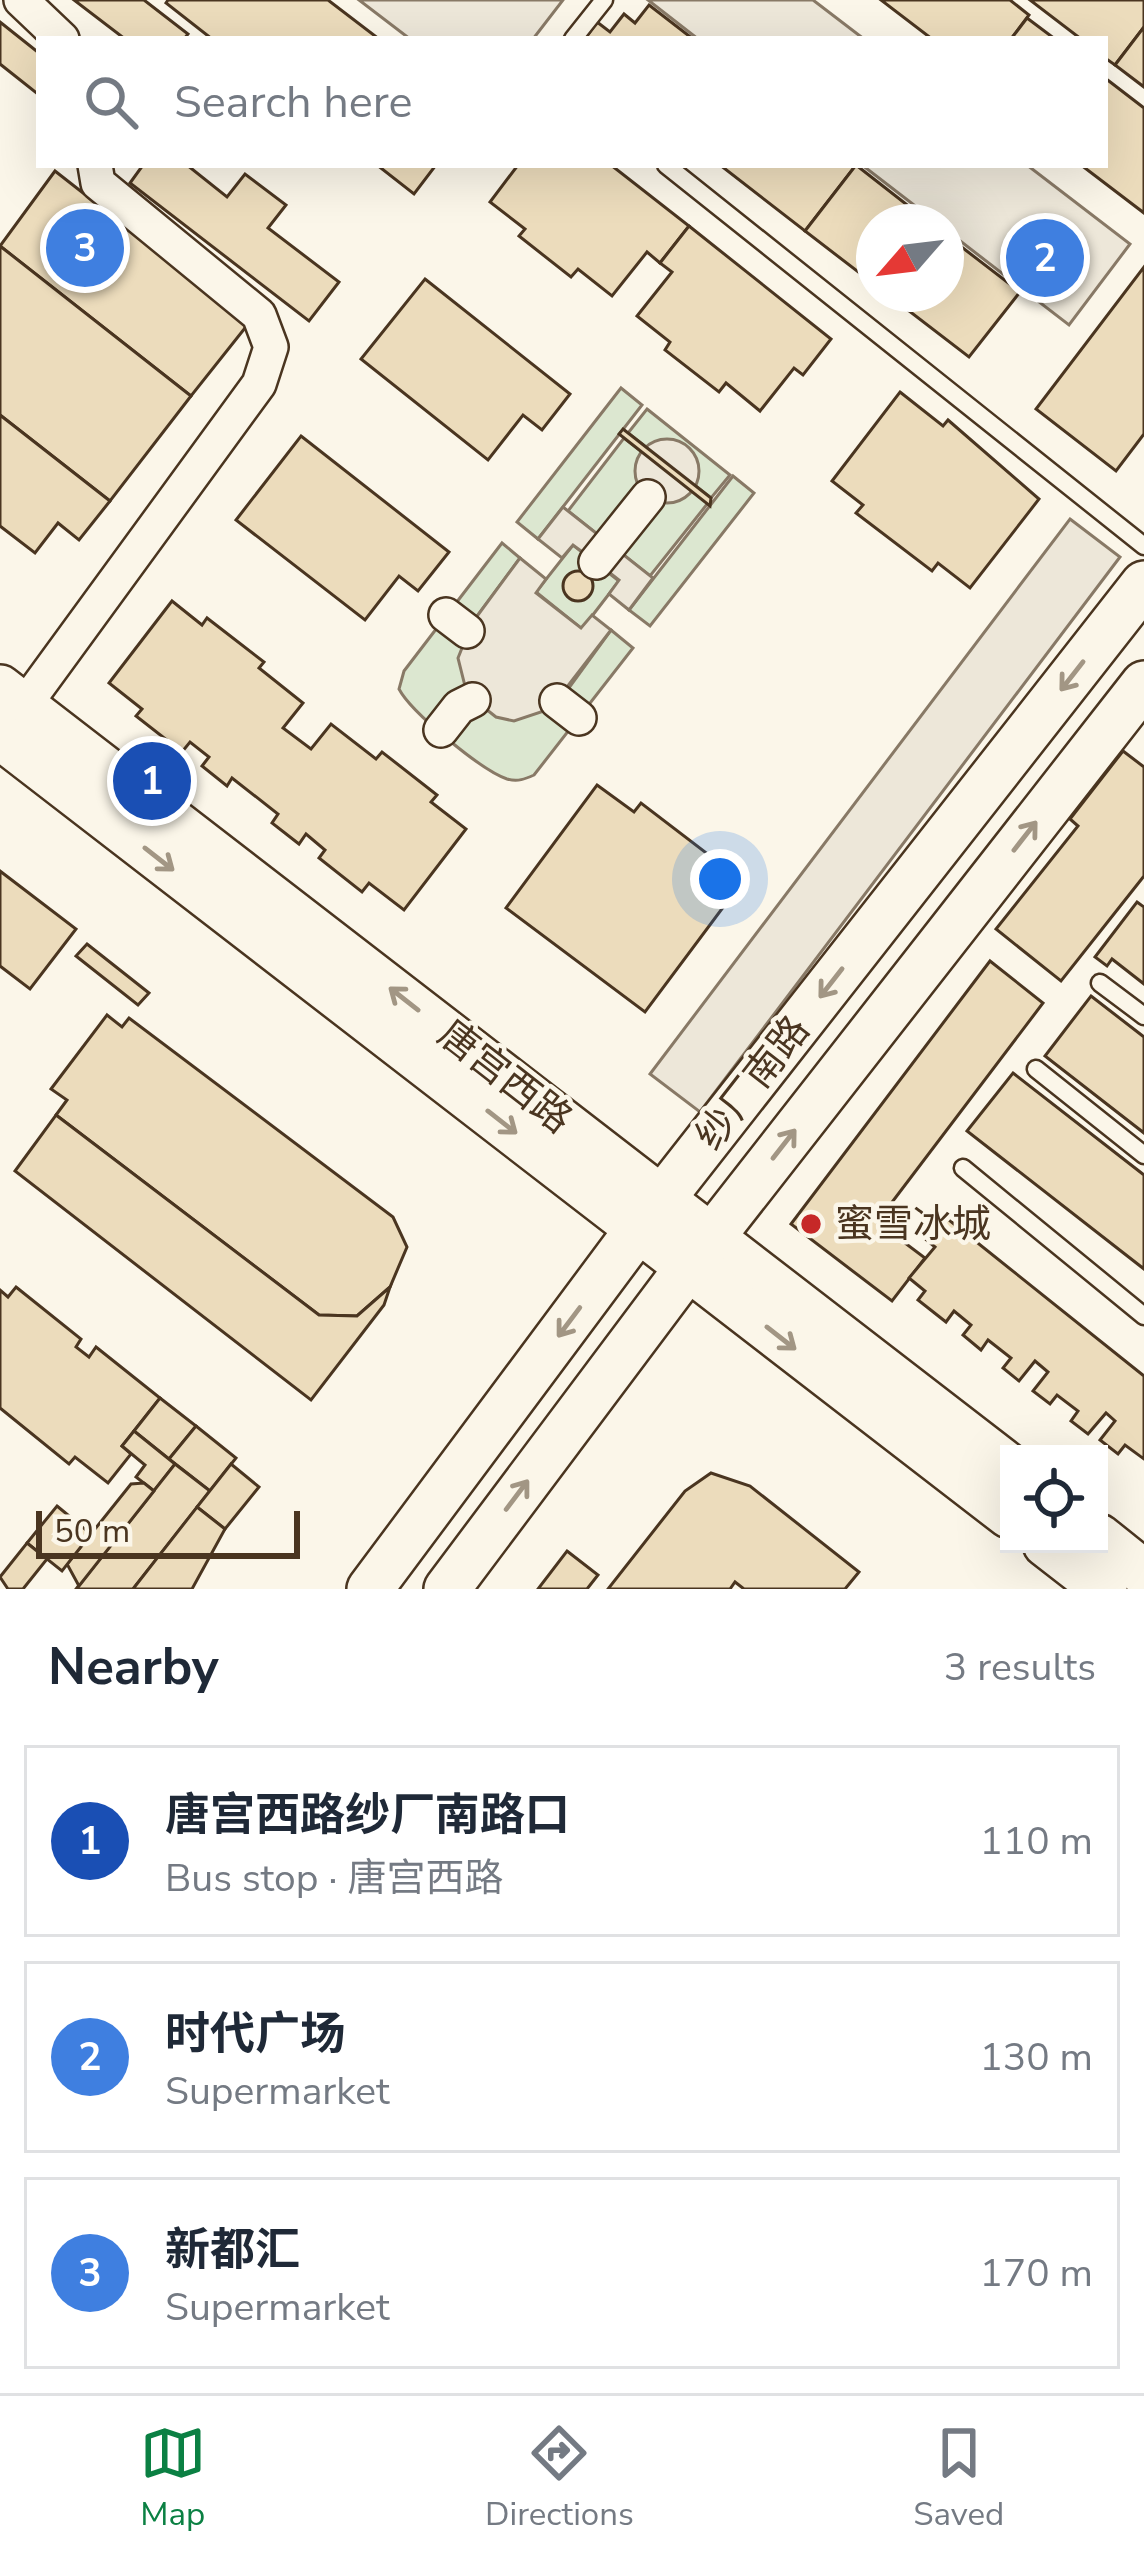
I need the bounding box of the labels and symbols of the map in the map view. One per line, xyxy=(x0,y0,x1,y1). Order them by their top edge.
pin: 3 xyxy=(46,203,124,293)
north arrow xyxy=(856,204,964,312)
pin: 2 xyxy=(1006,213,1084,303)
one-way arrow xyxy=(1059,660,1086,692)
pin: 1 xyxy=(113,736,191,826)
one-way arrow xyxy=(1011,821,1038,853)
one-way arrow xyxy=(143,845,175,871)
your location xyxy=(690,849,750,909)
one-way arrow xyxy=(819,967,845,999)
one-way arrow xyxy=(388,986,420,1013)
street label: 纱厂南路 xyxy=(684,1005,822,1161)
street label: 唐宫西路 xyxy=(427,1008,583,1146)
one-way arrow xyxy=(485,1108,517,1135)
one-way arrow xyxy=(771,1128,797,1160)
place label: 蜜雪冰城 xyxy=(835,1198,991,1251)
marker: 蜜雪冰城 xyxy=(798,1211,824,1237)
one-way arrow xyxy=(557,1305,583,1338)
one-way arrow xyxy=(764,1325,797,1350)
one-way arrow xyxy=(504,1479,530,1512)
scale bar xyxy=(36,1505,300,1558)

